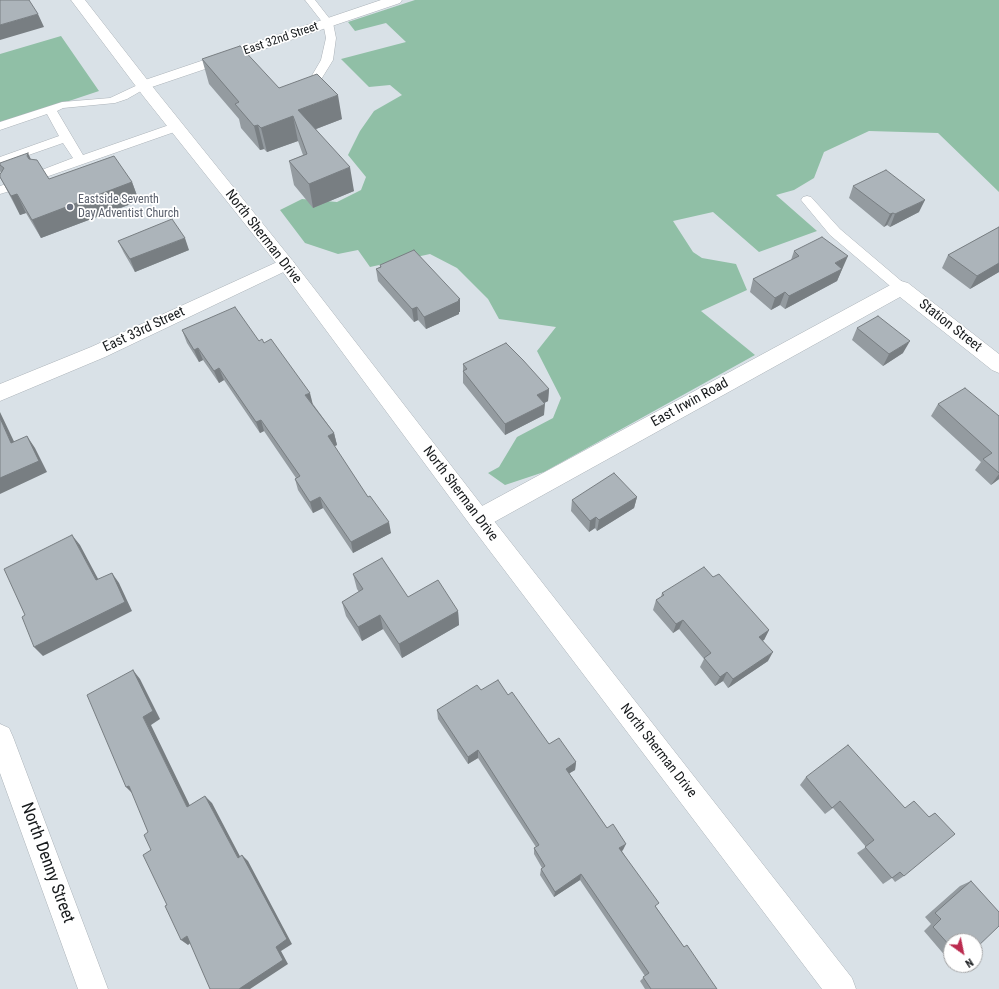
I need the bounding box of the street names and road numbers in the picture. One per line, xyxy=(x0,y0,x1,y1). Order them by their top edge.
street label: East 32nd Street xyxy=(242,19,320,59)
street label: North Sherman Drive xyxy=(221,187,305,287)
street label: Station Street xyxy=(915,296,985,356)
street label: East 33rd Street xyxy=(100,304,188,356)
street label: East Irwin Road xyxy=(648,375,732,431)
street label: North Sherman Drive xyxy=(419,443,501,545)
street label: North Sherman Drive xyxy=(616,701,700,801)
street label: North Denny Street xyxy=(16,800,78,926)

